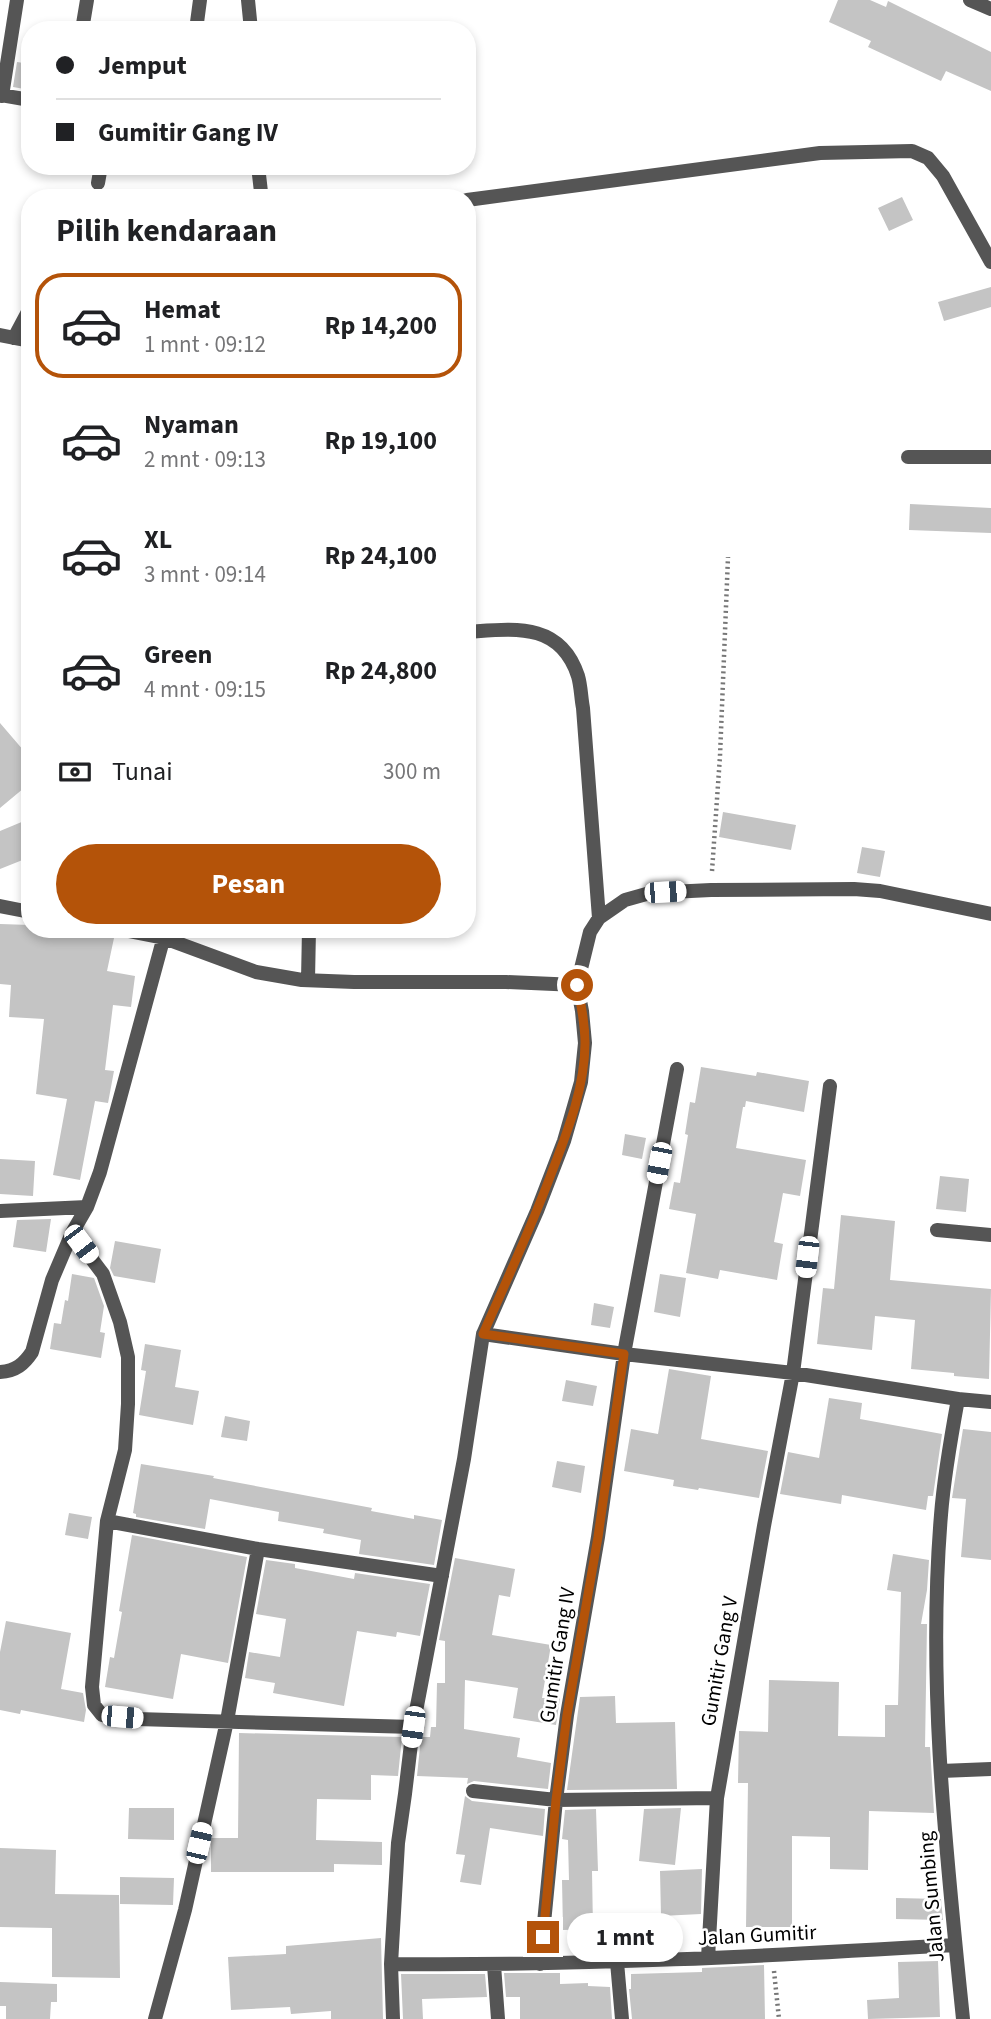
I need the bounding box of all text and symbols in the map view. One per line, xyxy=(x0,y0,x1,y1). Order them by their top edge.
text: Jemput xyxy=(98,47,187,84)
text: Gumitir Gang IV xyxy=(98,114,278,151)
text: Pilih kendaraan xyxy=(56,208,277,254)
text: Hemat xyxy=(144,291,220,328)
icon: car xyxy=(60,294,123,357)
text: Rp 14,200 xyxy=(325,307,437,344)
text: 1 mnt · 09:12 xyxy=(144,328,266,361)
text: Nyaman xyxy=(144,406,239,443)
icon: car xyxy=(60,409,123,472)
text: Rp 19,100 xyxy=(325,422,437,459)
text: 2 mnt · 09:13 xyxy=(144,443,266,476)
text: XL xyxy=(144,521,172,558)
icon: car xyxy=(60,524,123,587)
text: Rp 24,100 xyxy=(325,537,437,574)
text: 3 mnt · 09:14 xyxy=(144,558,266,591)
text: Green xyxy=(144,636,212,673)
icon: car xyxy=(60,639,123,702)
text: Rp 24,800 xyxy=(325,652,437,689)
text: 4 mnt · 09:15 xyxy=(144,673,266,706)
icon: cash xyxy=(56,753,94,791)
text: Tunai xyxy=(112,753,173,790)
text: 300 m xyxy=(383,755,441,788)
button: Pesan xyxy=(56,844,441,924)
car xyxy=(644,880,687,904)
route start xyxy=(561,969,593,1001)
car xyxy=(645,1140,674,1186)
car xyxy=(60,1221,103,1267)
car xyxy=(795,1235,820,1279)
street label: Gumitir Gang IV xyxy=(531,1585,583,1725)
street label: Gumitir Gang V xyxy=(693,1594,745,1728)
car xyxy=(101,1705,144,1729)
car xyxy=(400,1705,427,1749)
car xyxy=(185,1820,214,1866)
street label: Jalan Sumbing xyxy=(910,1830,952,1964)
callout: 1 mnt xyxy=(568,1912,683,1962)
street label: Jalan Gumitir xyxy=(697,1917,818,1953)
route end xyxy=(527,1921,559,1953)
text: 1 mnt xyxy=(596,1921,654,1954)

